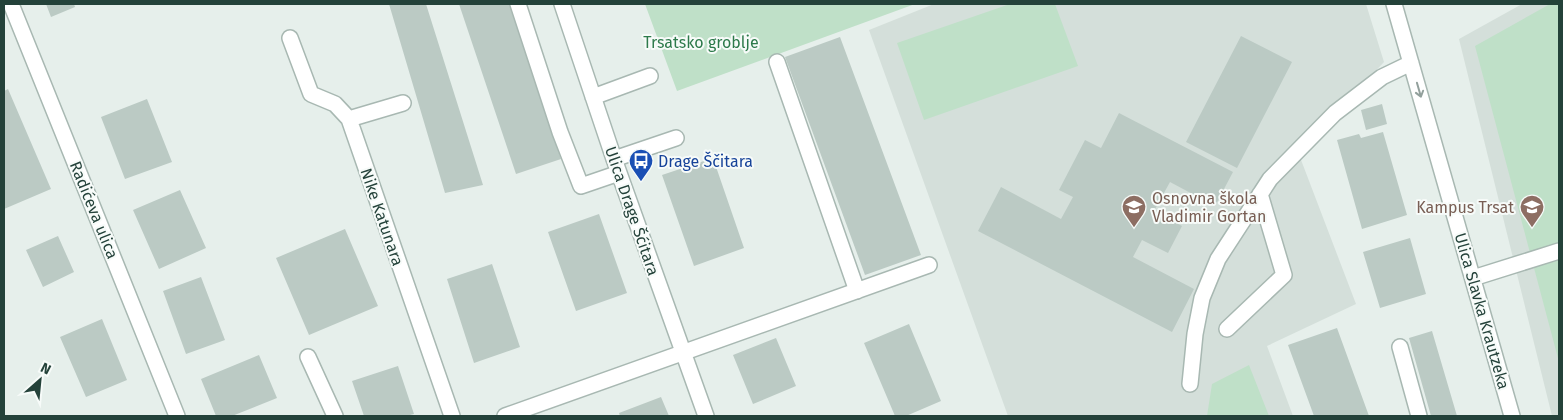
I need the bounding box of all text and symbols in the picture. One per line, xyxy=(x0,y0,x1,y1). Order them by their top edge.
park label: Trsatsko groblje xyxy=(643,33,759,52)
one-way arrow xyxy=(1415,82,1425,98)
street label: Ulica Drage Šćitara xyxy=(601,144,664,278)
bus stop icon: Drage Ščitara xyxy=(628,148,654,182)
place label: Drage Ščitara xyxy=(658,151,753,171)
street label: Radićeva ulica xyxy=(66,158,122,262)
street label: Nike Katunara xyxy=(356,166,408,268)
place label: Osnovna škola Vladimir Gortan xyxy=(1152,189,1266,226)
school or university icon: Osnovna škola Vladimir Gortan xyxy=(1121,194,1147,228)
school or university icon: Kampus Trsat xyxy=(1519,194,1545,228)
place label: Kampus Trsat xyxy=(1416,198,1514,217)
street label: Ulica Slavka Krautzeka xyxy=(1451,231,1513,391)
north arrow xyxy=(15,355,65,405)
text: N xyxy=(38,359,54,379)

